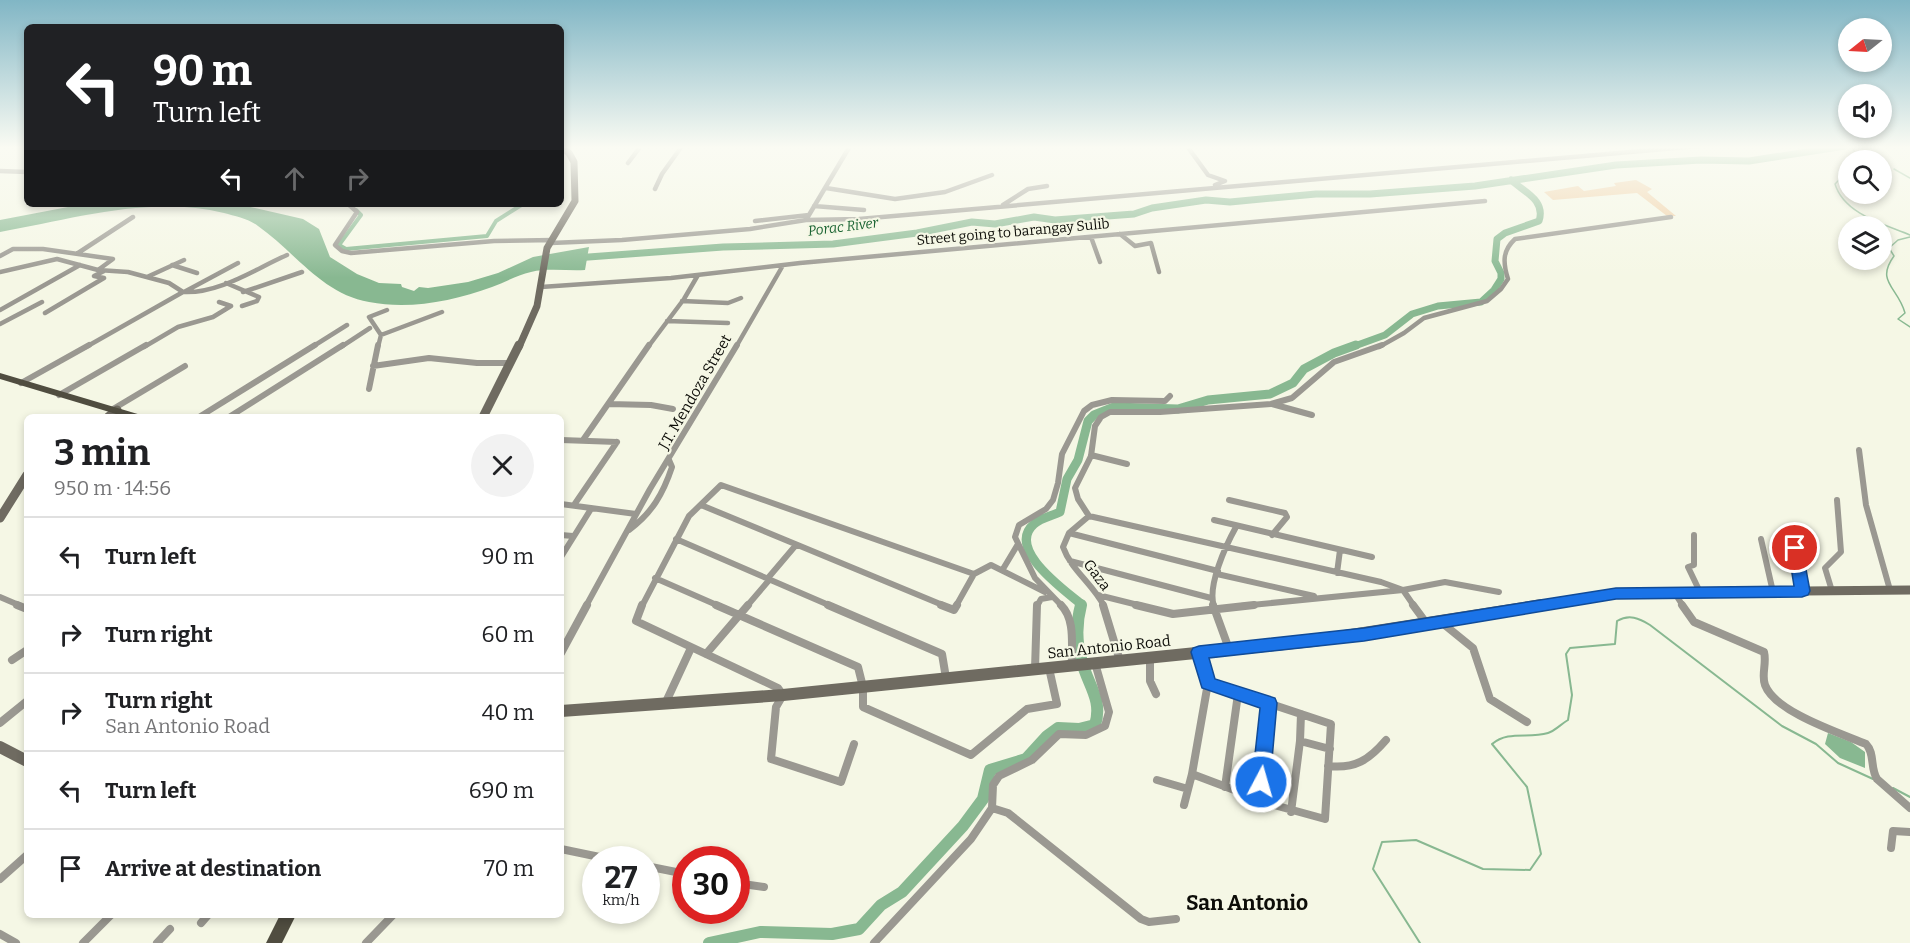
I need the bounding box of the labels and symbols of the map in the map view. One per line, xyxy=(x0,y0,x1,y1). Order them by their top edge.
north arrow xyxy=(1838,18,1892,72)
water label: Porac River xyxy=(807,214,880,240)
street label: Street going to barangay Sulib xyxy=(916,215,1110,249)
street label: J.T. Mendoza Street xyxy=(654,331,736,454)
pin xyxy=(1769,522,1820,573)
street label: Gaza xyxy=(1079,556,1115,594)
street label: San Antonio Road xyxy=(1046,632,1172,662)
position arrow xyxy=(1229,750,1293,814)
speed limit sign: 30 xyxy=(672,846,750,924)
district label: San Antonio xyxy=(1186,890,1308,916)

